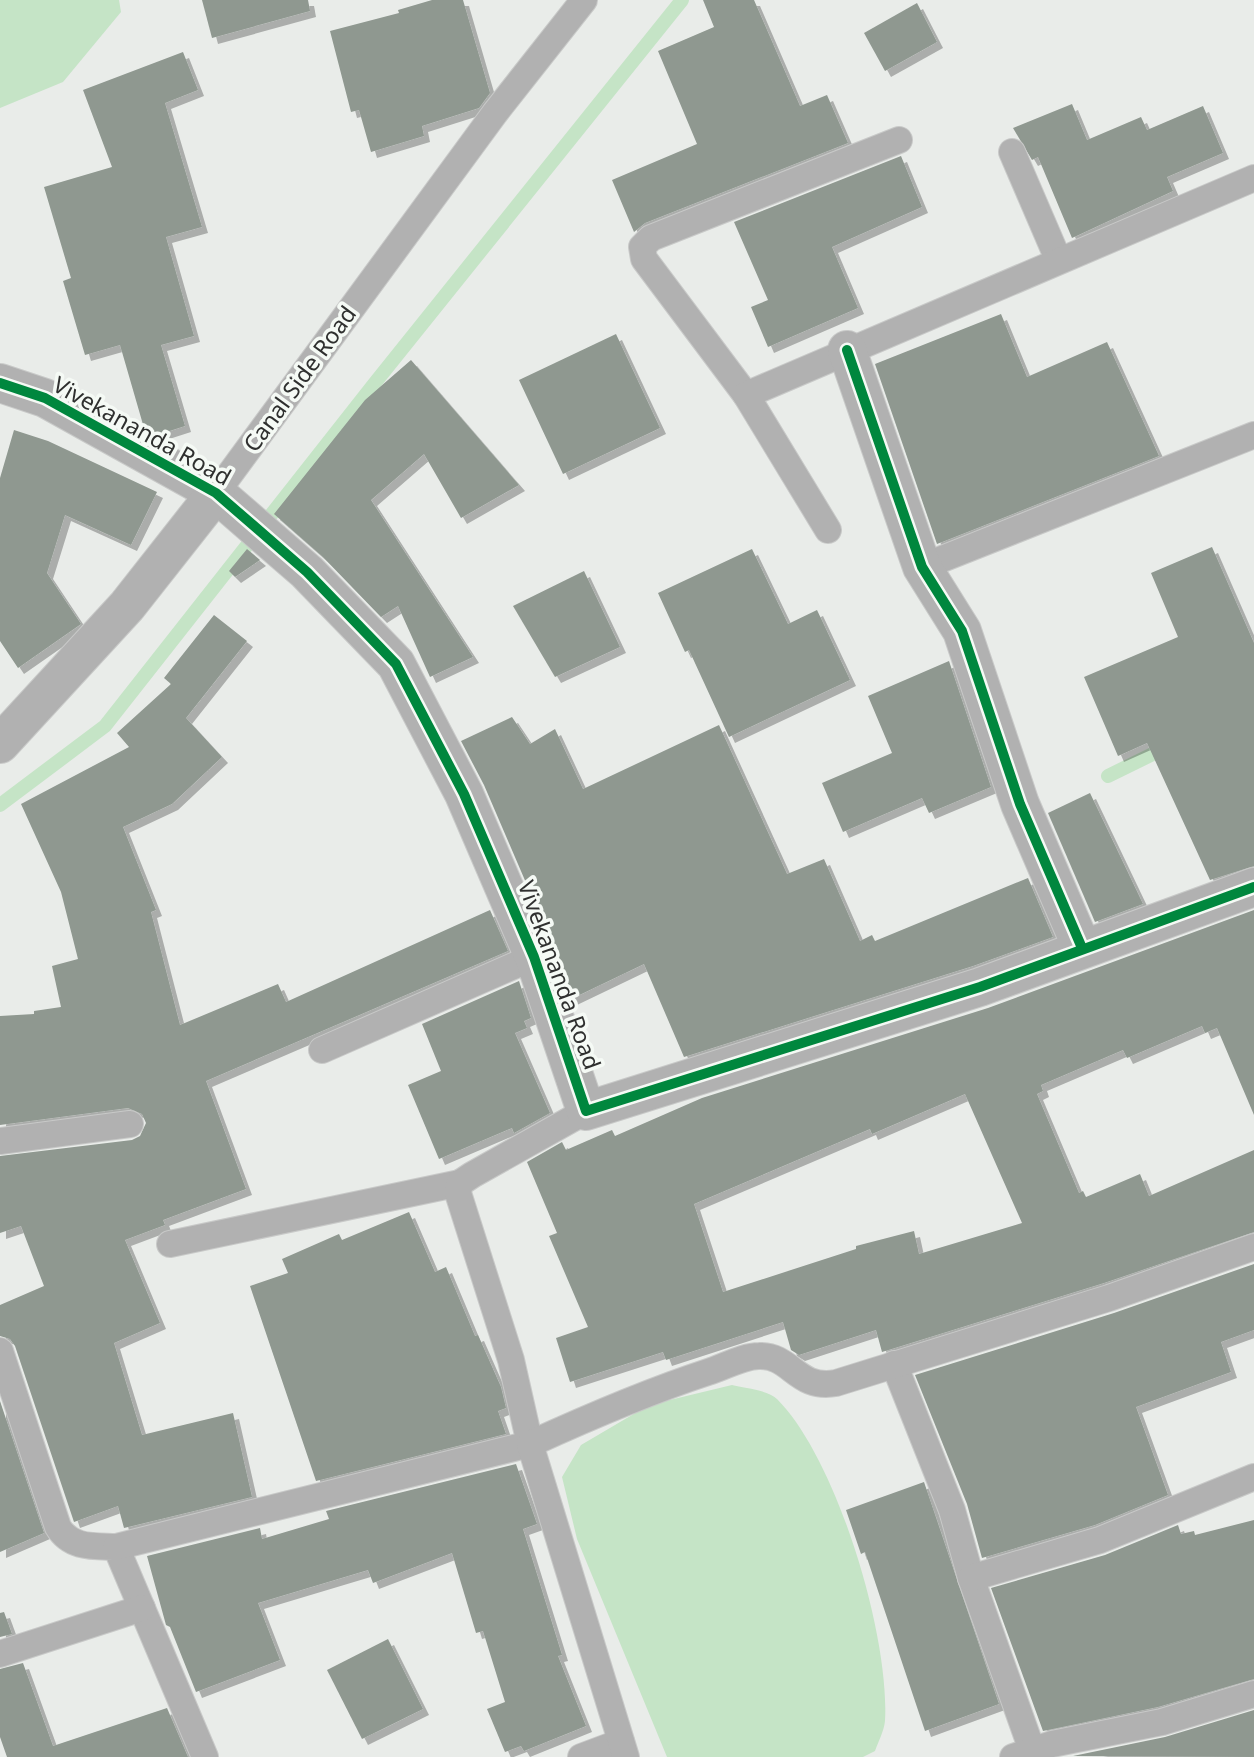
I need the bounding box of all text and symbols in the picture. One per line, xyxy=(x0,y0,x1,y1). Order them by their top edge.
street label: Canal Side Road xyxy=(235,299,363,458)
street label: Vivekananda Road xyxy=(48,368,237,492)
street label: Vivekananda Road xyxy=(511,876,609,1074)

